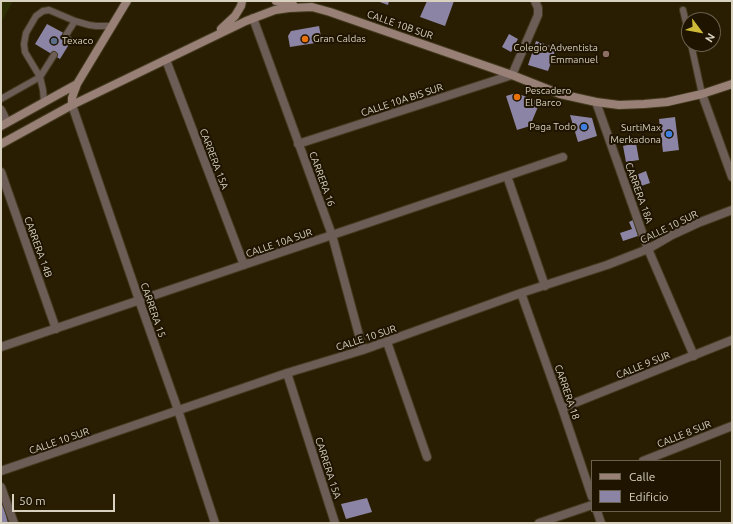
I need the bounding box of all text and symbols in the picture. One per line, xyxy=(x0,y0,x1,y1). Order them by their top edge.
street label: CALLE 10B SUR xyxy=(365,8,435,42)
north arrow xyxy=(681,12,721,52)
text: N xyxy=(703,31,718,44)
place label: Gran Caldas xyxy=(313,33,366,45)
marker: Gran Caldas xyxy=(300,34,310,44)
place label: Texaco xyxy=(62,35,93,47)
marker: Texaco xyxy=(49,36,59,46)
place label: Colegio Adventista Emmanuel xyxy=(513,42,598,66)
marker: Colegio Adventista Emmanuel xyxy=(601,49,611,59)
street label: CALLE 10A BIS SUR xyxy=(359,81,445,119)
place label: Pescadero El Barco xyxy=(525,85,571,108)
marker: Pescadero El Barco xyxy=(512,92,522,102)
place label: Paga Todo xyxy=(529,121,576,133)
marker: Paga Todo xyxy=(579,122,589,132)
place label: SurtiMax Merkadona xyxy=(610,122,661,146)
street label: CARRERA 15A xyxy=(197,127,231,191)
marker: SurtiMax Merkadona xyxy=(664,129,674,139)
street label: CARRERA 16 xyxy=(307,150,337,208)
street label: CARRERA 18A xyxy=(622,161,656,225)
street label: CALLE 10 SUR xyxy=(638,208,700,246)
street label: CARRERA 14B xyxy=(21,215,55,279)
street label: CALLE 10A SUR xyxy=(244,226,314,260)
street label: CARRERA 15 xyxy=(138,281,168,339)
street label: CALLE 10 SUR xyxy=(334,323,398,353)
street label: CALLE 9 SUR xyxy=(614,349,672,381)
street label: CARRERA 18 xyxy=(552,363,582,421)
street label: CALLE 8 SUR xyxy=(655,418,713,450)
street label: CALLE 10 SUR xyxy=(27,425,91,457)
street label: CARRERA 15A xyxy=(312,436,344,500)
legend xyxy=(591,460,721,512)
text: Calle xyxy=(629,470,655,483)
scale bar xyxy=(14,486,117,512)
text: Edificio xyxy=(629,490,669,503)
text: 50 m xyxy=(19,494,46,507)

